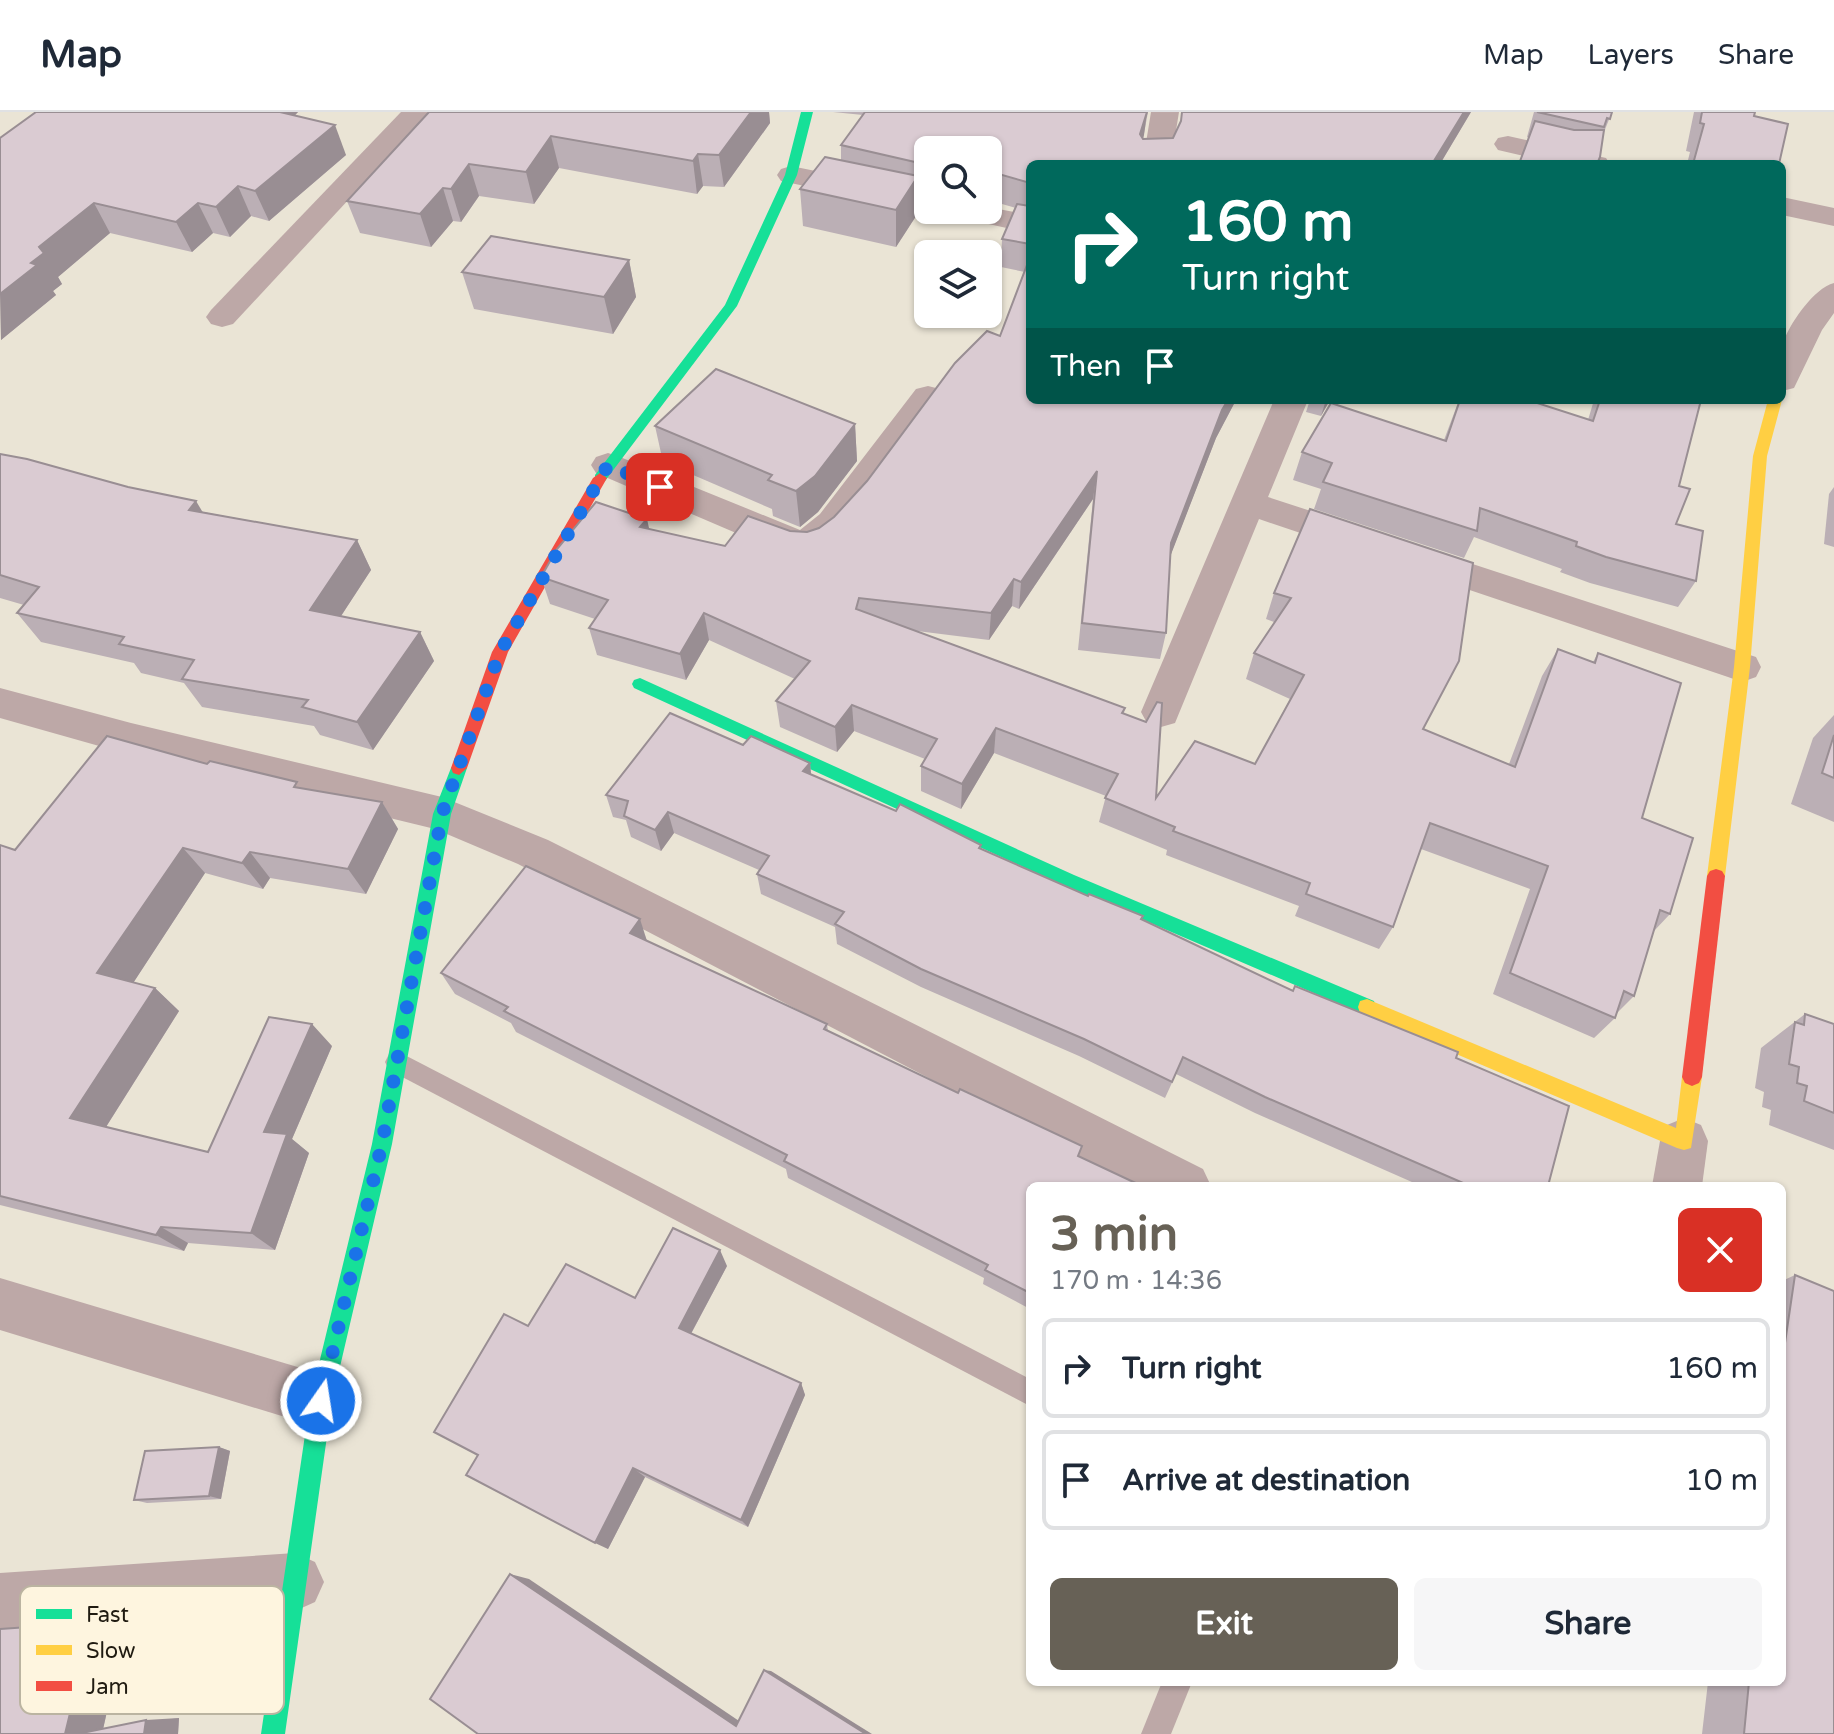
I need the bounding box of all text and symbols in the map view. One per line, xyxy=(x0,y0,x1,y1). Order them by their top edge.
text: Map xyxy=(40,32,122,78)
text: Map xyxy=(1483,38,1544,72)
text: Layers xyxy=(1588,38,1674,72)
text: Share xyxy=(1718,38,1794,72)
map controls xyxy=(914,136,1002,328)
button: search xyxy=(914,136,1002,224)
text: 160 m xyxy=(1182,189,1353,256)
icon: right xyxy=(1050,192,1154,296)
button: layers xyxy=(914,240,1002,328)
text: Turn right xyxy=(1182,257,1349,300)
icon: arrive xyxy=(1138,344,1182,388)
text: Then xyxy=(1050,348,1122,385)
pin xyxy=(626,453,694,521)
icon: arrive xyxy=(638,465,682,509)
text: 3 min xyxy=(1050,1206,1178,1264)
button: close xyxy=(1678,1208,1762,1292)
text: 170 m · 14:36 xyxy=(1050,1265,1222,1296)
icon: right xyxy=(1054,1346,1098,1390)
text: Turn right xyxy=(1122,1350,1262,1387)
text: 160 m xyxy=(1666,1350,1758,1387)
position arrow xyxy=(279,1359,363,1443)
icon: arrive xyxy=(1054,1458,1098,1502)
text: Arrive at destination xyxy=(1122,1462,1410,1499)
text: 10 m xyxy=(1685,1462,1758,1499)
button: Exit xyxy=(1050,1578,1398,1670)
button: Share xyxy=(1414,1578,1762,1670)
legend xyxy=(20,1586,284,1714)
text: Fast xyxy=(86,1602,129,1628)
text: Slow xyxy=(86,1638,136,1664)
text: Jam xyxy=(86,1674,129,1700)

